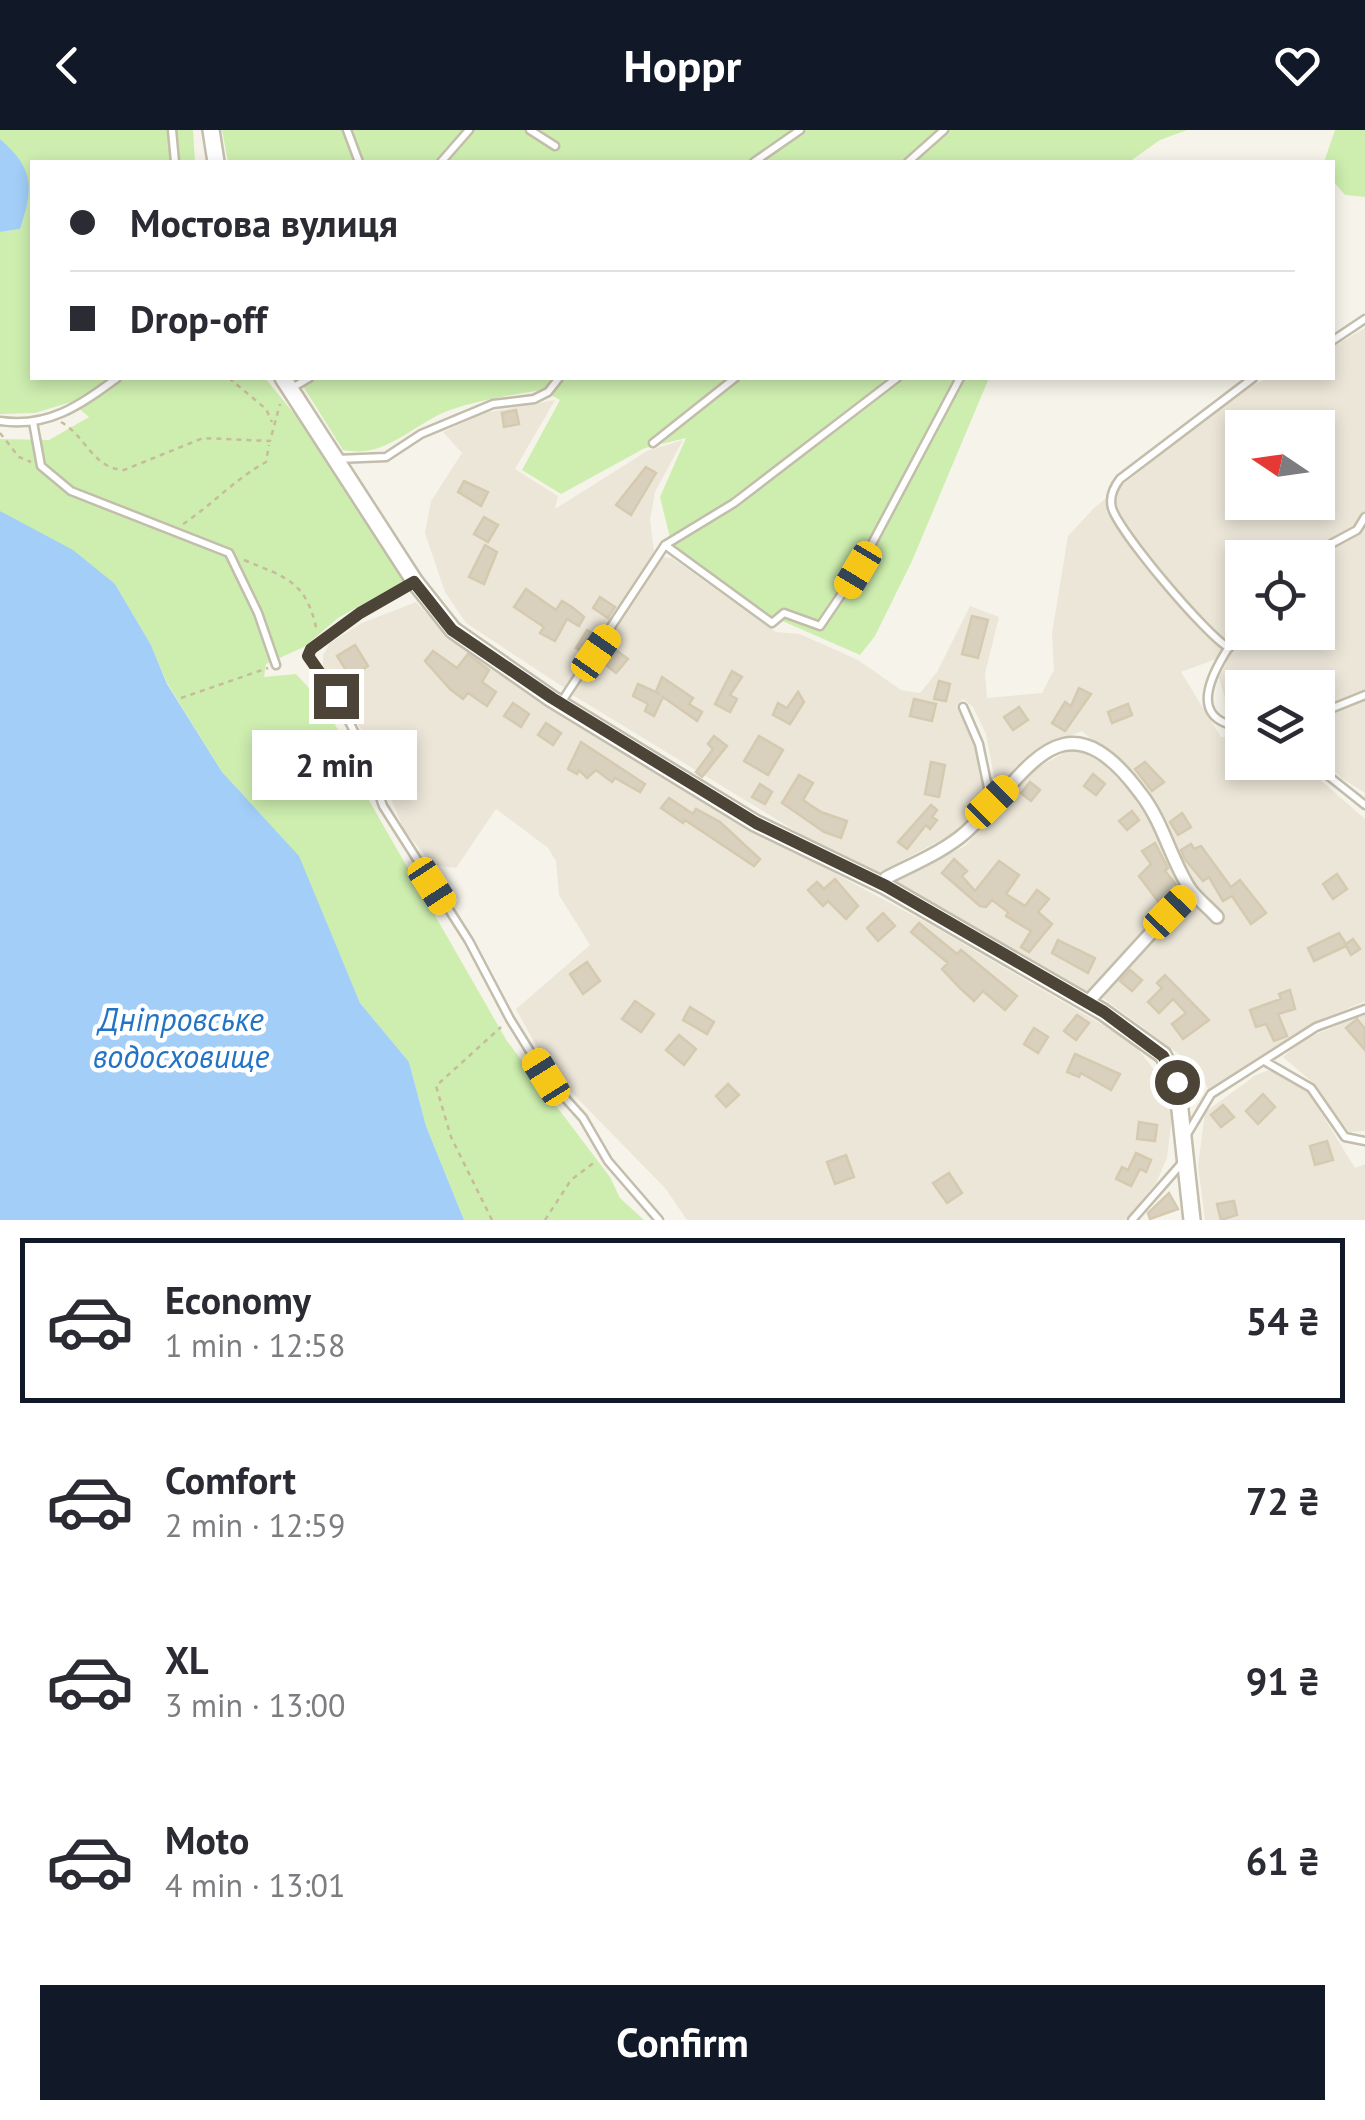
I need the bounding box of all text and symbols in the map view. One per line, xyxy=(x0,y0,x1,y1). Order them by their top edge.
text: Hoppr xyxy=(624,36,741,94)
icon: back xyxy=(40,38,95,93)
icon: heart xyxy=(1270,38,1325,93)
text: Мостова вулиця xyxy=(130,198,398,247)
text: Drop-off xyxy=(130,294,267,343)
north arrow xyxy=(1225,410,1335,520)
map controls xyxy=(1225,410,1335,780)
car xyxy=(830,537,886,603)
button: locate xyxy=(1225,540,1335,650)
car xyxy=(567,620,625,686)
button: layers xyxy=(1225,670,1335,780)
route end xyxy=(314,674,359,719)
callout: 2 min xyxy=(254,731,418,801)
text: 2 min xyxy=(295,744,374,786)
car xyxy=(960,770,1024,834)
car xyxy=(403,853,461,919)
car xyxy=(1138,880,1202,944)
water label: Дніпровське водосховище xyxy=(93,998,270,1077)
car xyxy=(517,1044,575,1110)
route start xyxy=(1155,1060,1200,1105)
text: Economy xyxy=(165,1275,311,1324)
icon: car xyxy=(45,1276,135,1366)
text: 54 ₴ xyxy=(1246,1296,1320,1345)
text: 1 min · 12:58 xyxy=(165,1324,345,1366)
text: Comfort xyxy=(165,1455,296,1504)
icon: car xyxy=(45,1456,135,1546)
text: 72 ₴ xyxy=(1246,1476,1320,1525)
text: 2 min · 12:59 xyxy=(165,1504,345,1546)
text: XL xyxy=(165,1635,209,1684)
icon: car xyxy=(45,1636,135,1726)
text: 91 ₴ xyxy=(1246,1656,1320,1705)
text: 3 min · 13:00 xyxy=(165,1684,345,1726)
text: Moto xyxy=(165,1815,249,1864)
icon: car xyxy=(45,1816,135,1906)
text: 61 ₴ xyxy=(1246,1836,1320,1885)
text: 4 min · 13:01 xyxy=(165,1864,345,1906)
button: Confirm xyxy=(40,1985,1325,2100)

